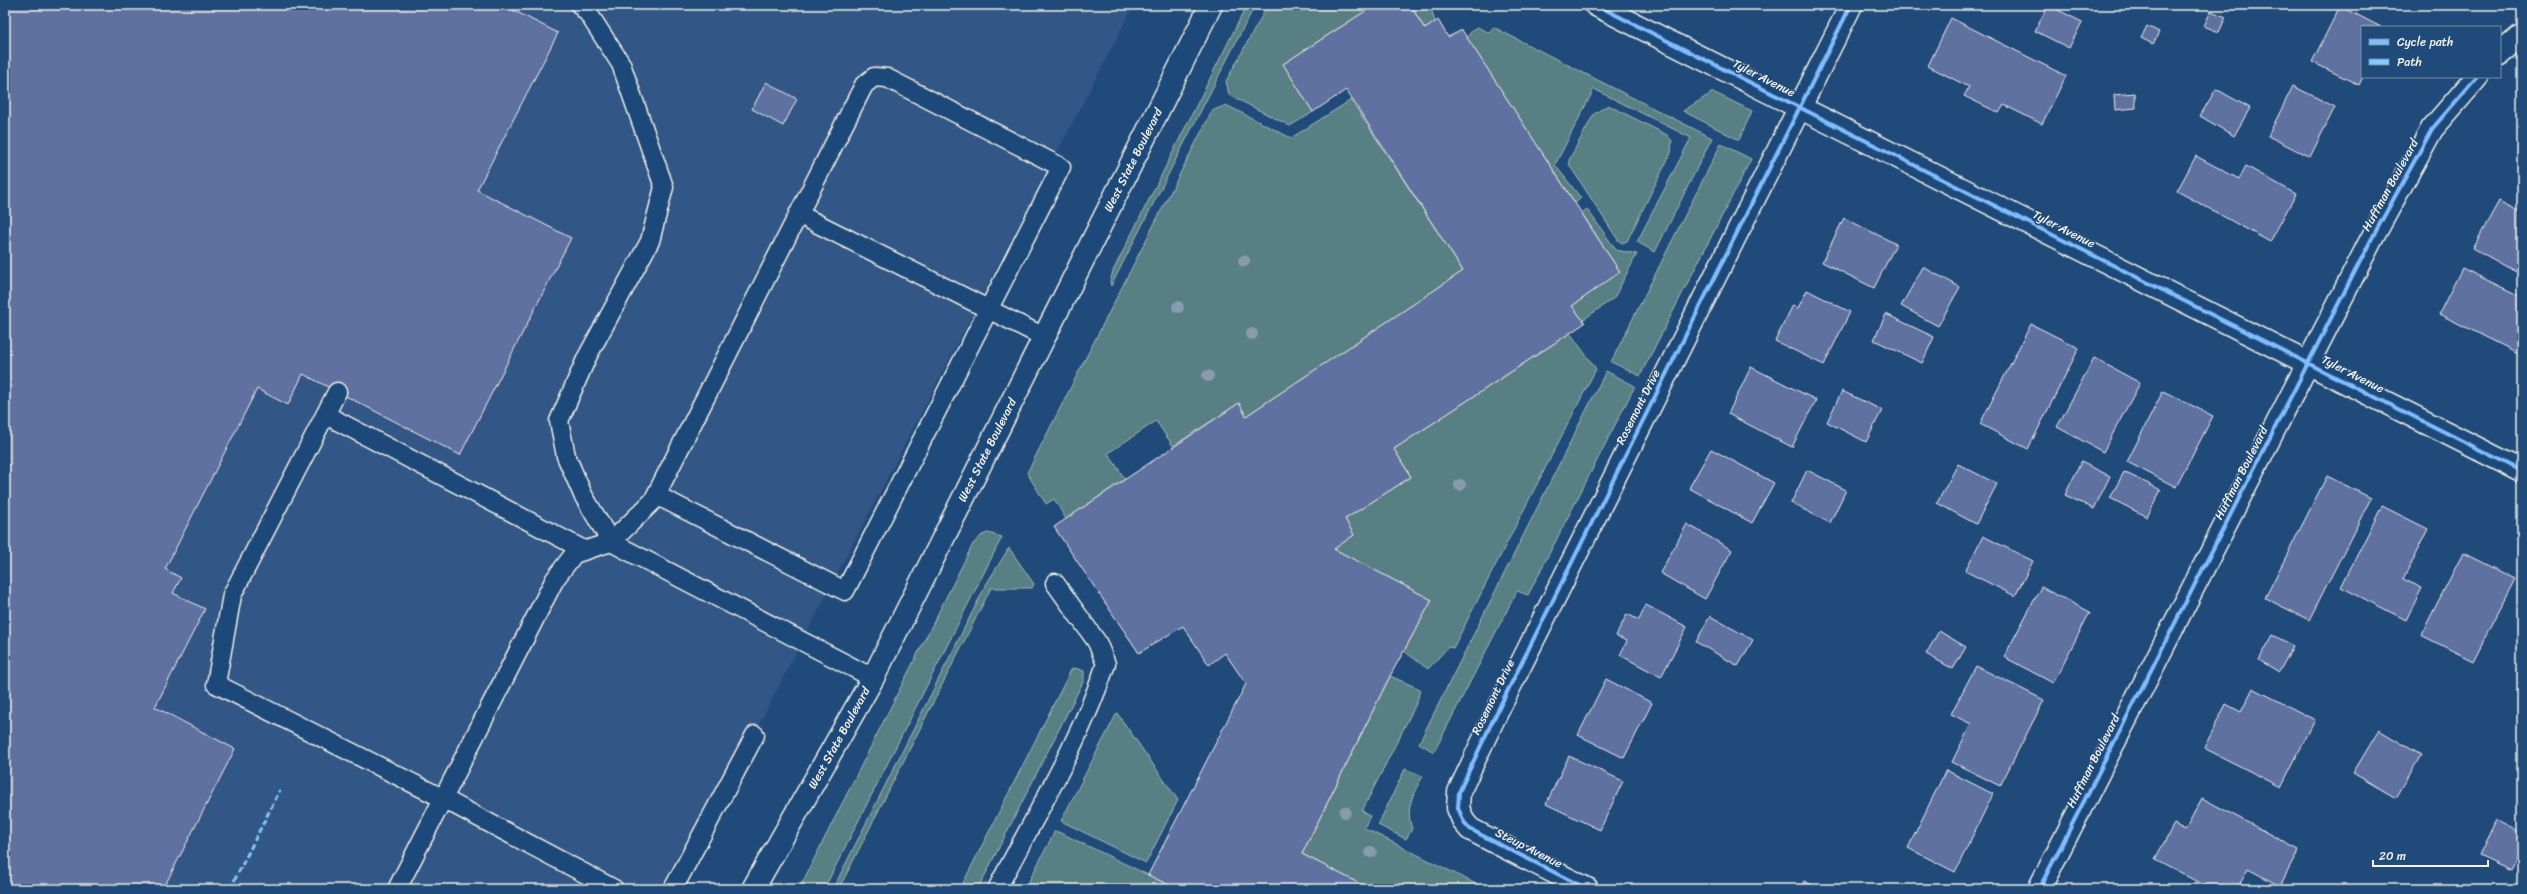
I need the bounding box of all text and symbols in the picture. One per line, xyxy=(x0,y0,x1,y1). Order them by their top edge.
legend xyxy=(2361,26,2501,78)
text: Cycle path xyxy=(2397,31,2453,53)
text: Path xyxy=(2397,51,2422,73)
street label: Tyler Avenue xyxy=(1729,53,1799,103)
street label: West State Boulevard xyxy=(1097,104,1169,216)
street label: Huffman Boulevard xyxy=(2355,134,2425,235)
street label: Tyler Avenue xyxy=(2029,204,2099,254)
street label: Tyler Avenue xyxy=(2318,349,2388,399)
street label: Rosemont Drive xyxy=(1610,365,1666,449)
street label: West State Boulevard xyxy=(951,394,1023,506)
street label: Huffman Boulevard xyxy=(2208,422,2274,524)
street label: Rosemont Drive xyxy=(1465,655,1521,739)
street label: West State Boulevard xyxy=(802,682,877,793)
street label: Huffman Boulevard xyxy=(2060,710,2126,812)
street label: Steup Avenue xyxy=(1491,822,1567,874)
scale bar xyxy=(2373,842,2488,868)
text: 20 m xyxy=(2379,845,2406,867)

